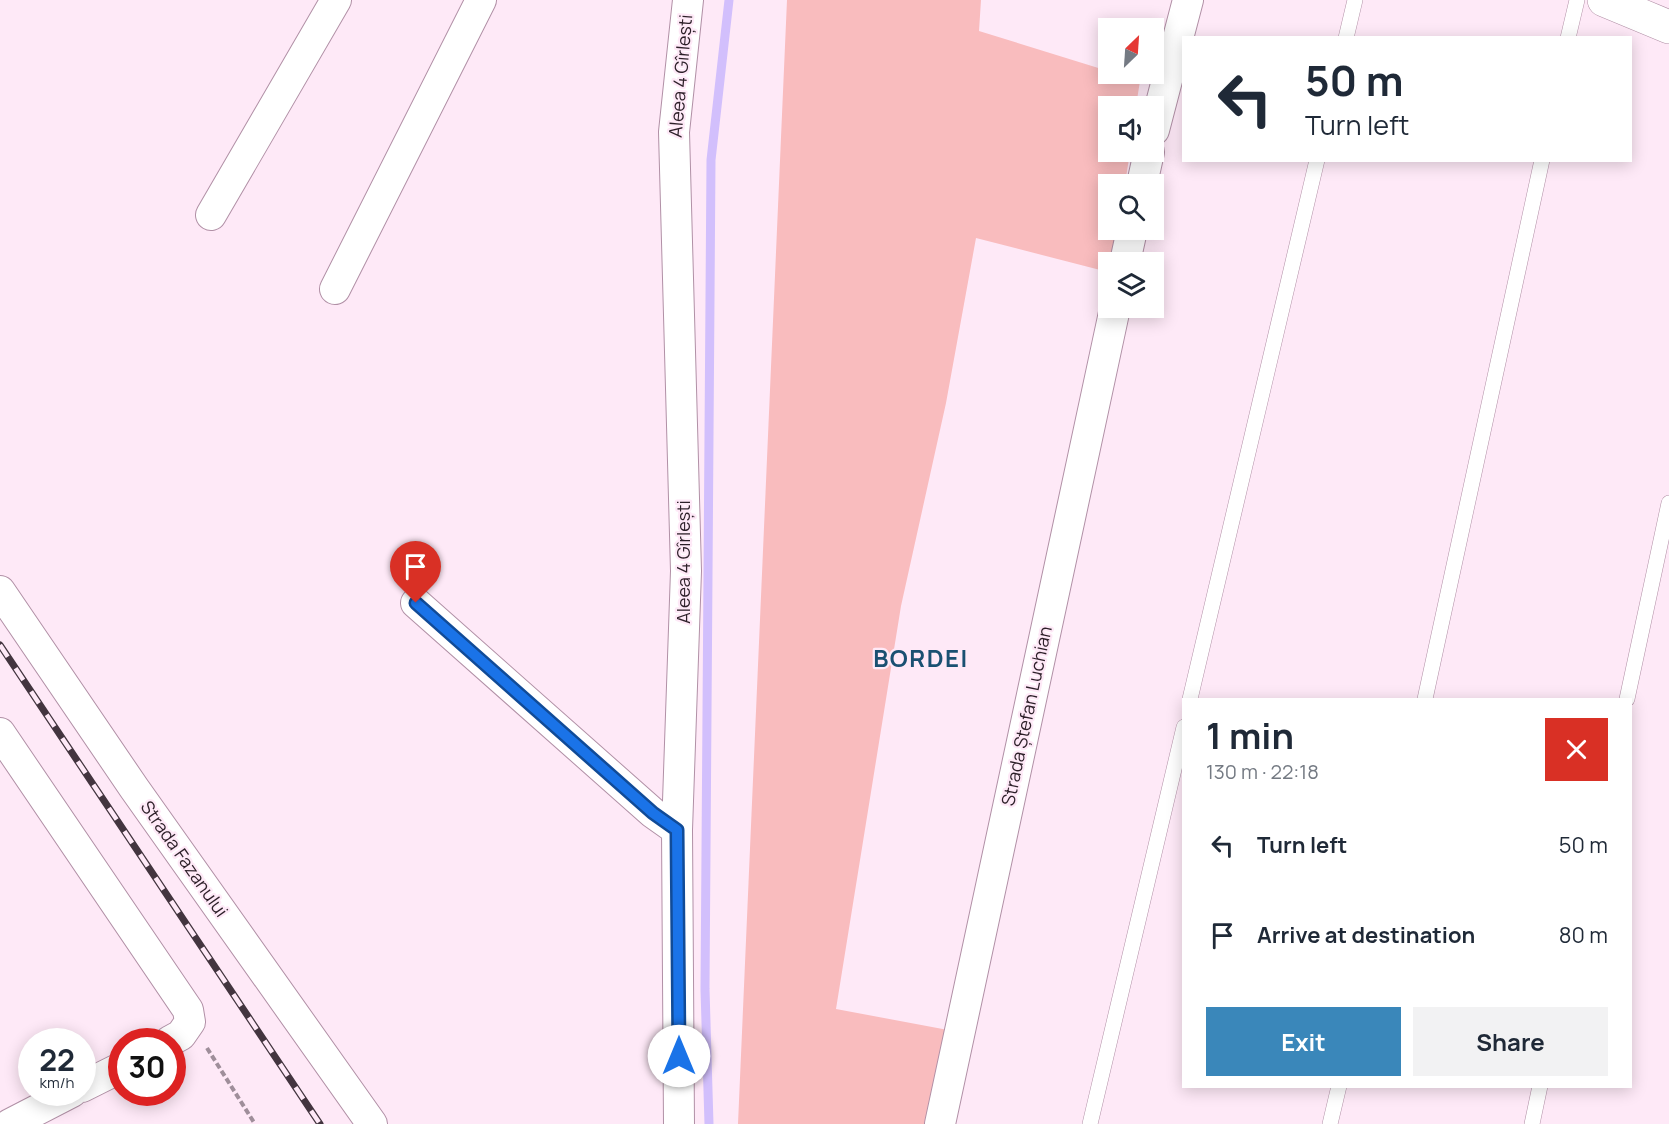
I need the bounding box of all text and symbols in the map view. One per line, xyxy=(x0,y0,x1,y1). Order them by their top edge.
street label: Aleea 4 Gîrlești xyxy=(663,13,697,138)
north arrow xyxy=(1098,18,1164,84)
map controls xyxy=(1098,18,1164,318)
text: 50 m xyxy=(1305,51,1403,109)
icon: left xyxy=(1206,60,1284,138)
button: sound xyxy=(1098,96,1164,162)
text: Turn left xyxy=(1305,106,1409,143)
button: search xyxy=(1098,174,1164,240)
button: layers xyxy=(1098,252,1164,318)
street label: Aleea 4 Gîrlești xyxy=(671,500,695,624)
pin xyxy=(390,541,441,603)
icon: arrive xyxy=(399,550,432,583)
street label: Strada Ștefan Luchian xyxy=(995,624,1057,808)
district label: BORDEI xyxy=(873,641,969,674)
text: 1 min xyxy=(1206,711,1294,760)
button: close xyxy=(1545,718,1608,781)
text: 130 m · 22:18 xyxy=(1206,758,1319,785)
street label: Strada Fazanului xyxy=(136,795,234,921)
icon: left xyxy=(1206,829,1239,862)
text: Turn left xyxy=(1257,830,1347,860)
text: 50 m xyxy=(1559,830,1608,860)
icon: arrive xyxy=(1206,919,1239,952)
text: Arrive at destination xyxy=(1257,920,1475,950)
text: 80 m xyxy=(1559,920,1608,950)
button: Exit xyxy=(1206,1007,1401,1076)
button: Share xyxy=(1413,1007,1608,1076)
position arrow xyxy=(647,1024,711,1088)
speed limit sign: 30 xyxy=(108,1028,186,1106)
text: 22 xyxy=(39,1039,75,1080)
text: km/h xyxy=(40,1072,74,1093)

